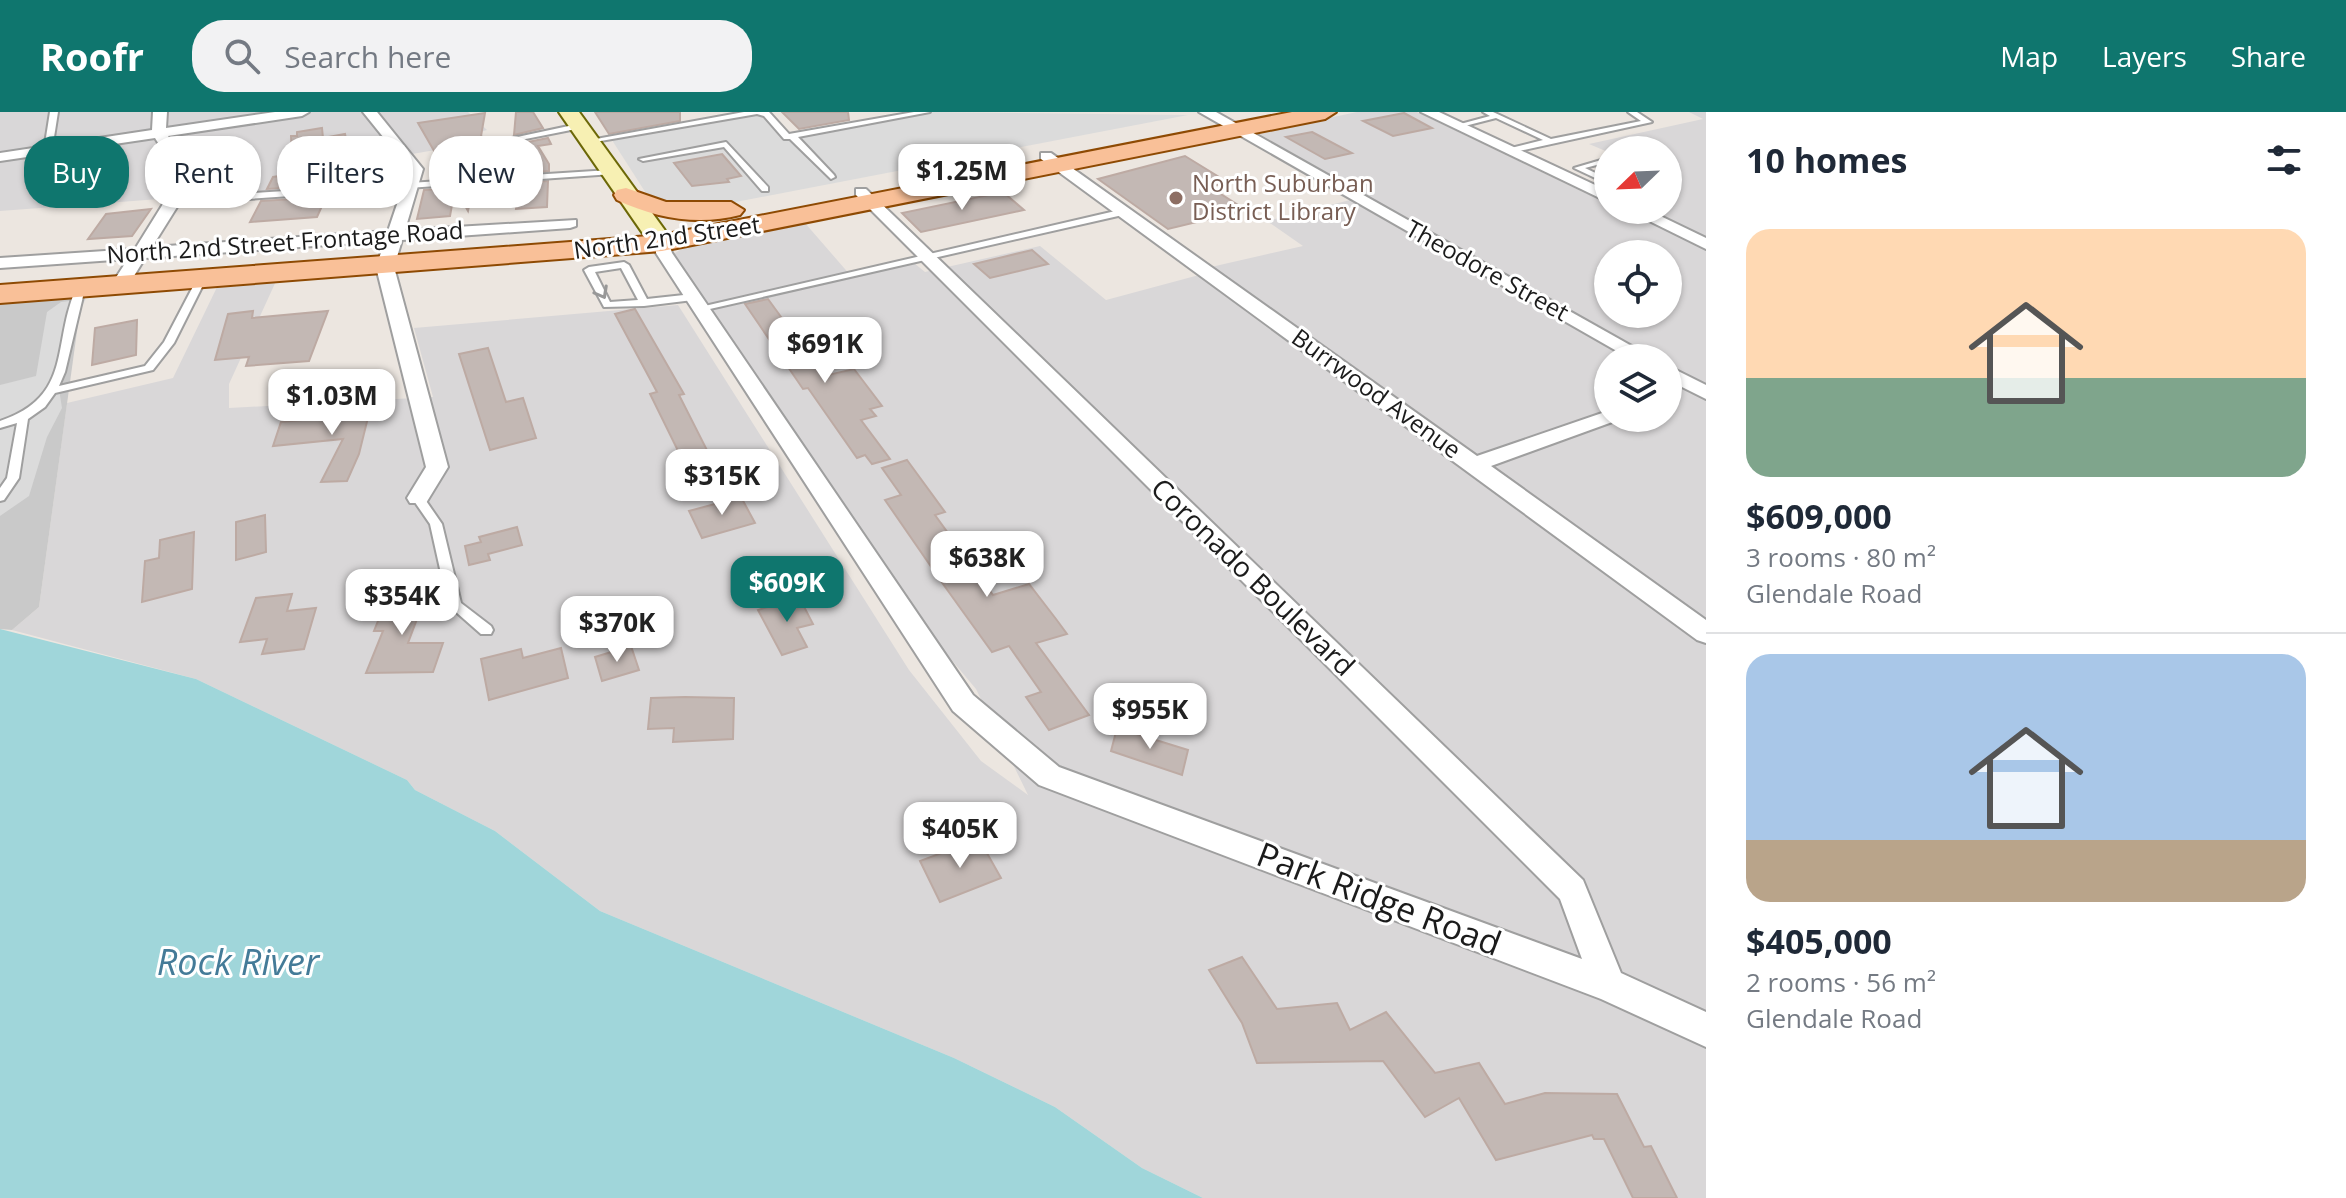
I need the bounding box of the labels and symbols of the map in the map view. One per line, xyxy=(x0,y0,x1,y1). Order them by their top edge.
north arrow xyxy=(1594,136,1682,224)
pin: $1.25M xyxy=(897,144,1027,212)
place label: North Suburban District Library xyxy=(1192,166,1374,227)
marker: North Suburban District Library xyxy=(1167,189,1185,207)
street label: North 2nd Street xyxy=(571,207,762,266)
street label: Theodore Street xyxy=(1400,211,1575,328)
street label: North 2nd Street Frontage Road xyxy=(105,213,464,270)
one-way arrow xyxy=(592,285,607,299)
pin: $691K xyxy=(769,317,881,385)
street label: Burrwood Avenue xyxy=(1286,320,1468,465)
pin: $1.03M xyxy=(267,369,397,437)
pin: $315K xyxy=(666,449,778,517)
street label: Coronado Boulevard xyxy=(1143,469,1364,684)
pin: $638K xyxy=(931,531,1043,599)
pin: $609K xyxy=(731,556,843,624)
pin: $354K xyxy=(346,569,458,637)
pin: $370K xyxy=(561,596,673,664)
pin: $955K xyxy=(1094,683,1206,751)
pin: $405K xyxy=(904,802,1016,870)
street label: Park Ridge Road xyxy=(1251,830,1508,966)
water label: Rock River xyxy=(157,937,321,986)

